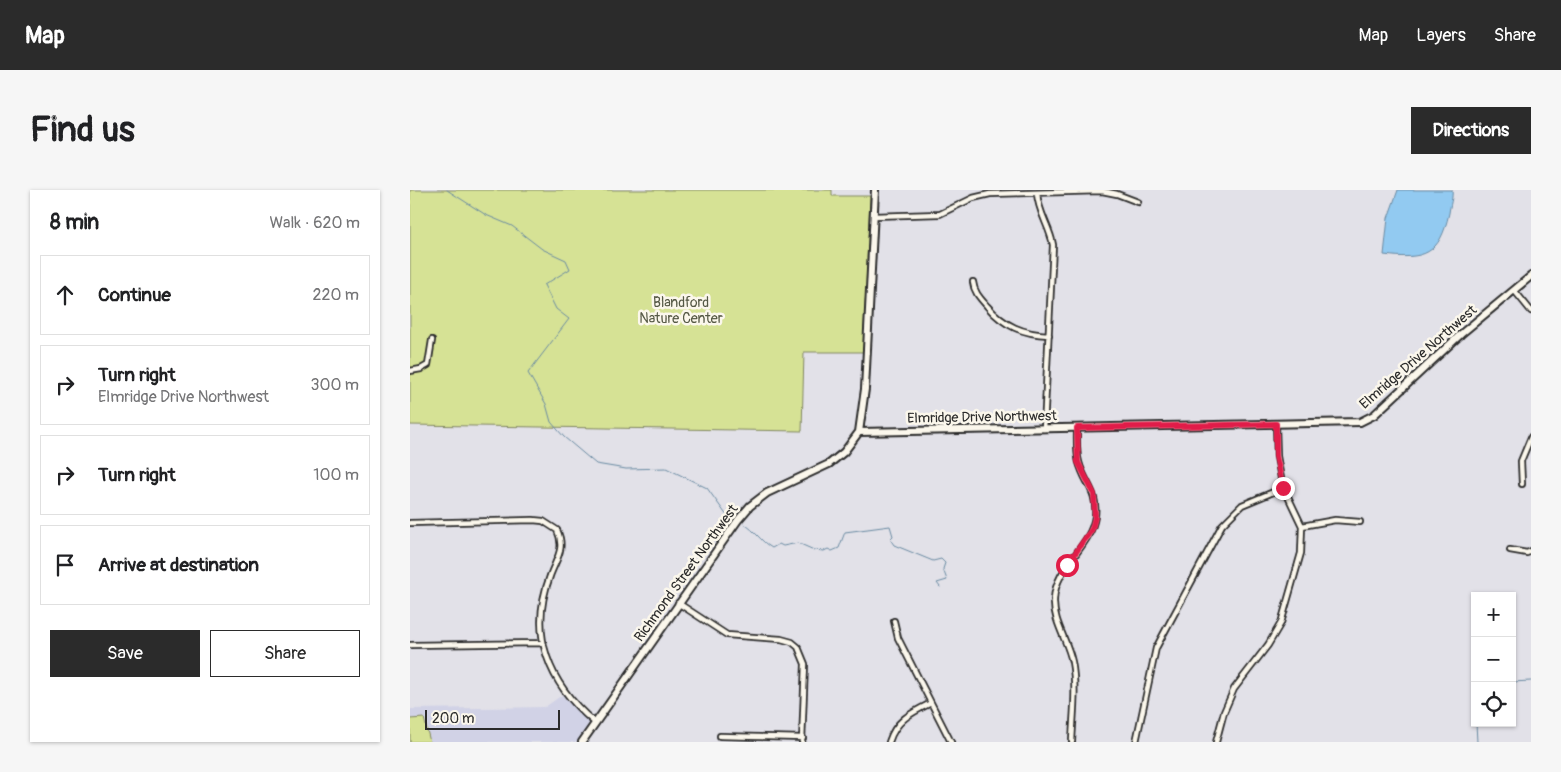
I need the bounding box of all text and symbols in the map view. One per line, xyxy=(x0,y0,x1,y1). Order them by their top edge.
text: Map xyxy=(25,21,65,50)
text: Map xyxy=(1359,24,1388,47)
text: Layers xyxy=(1416,24,1466,47)
text: Share xyxy=(1494,24,1536,47)
button: Directions xyxy=(1411,107,1531,154)
text: Find us xyxy=(30,108,135,152)
text: 8 min xyxy=(50,209,99,236)
text: Walk · 620 m xyxy=(269,213,360,233)
icon: ahead xyxy=(51,281,79,309)
text: Continue xyxy=(98,283,171,307)
text: 220 m xyxy=(313,285,359,305)
park label: Blandford Nature Center xyxy=(639,294,723,327)
street label: Elmridge Drive Northwest xyxy=(1356,301,1480,413)
text: Turn right xyxy=(98,363,176,387)
icon: right xyxy=(51,371,79,399)
text: 300 m xyxy=(311,375,359,395)
text: Elmridge Drive Northwest xyxy=(98,387,269,407)
street label: Elmridge Drive Northwest xyxy=(907,407,1057,427)
icon: right xyxy=(51,461,79,489)
text: Turn right xyxy=(98,463,176,487)
text: 100 m xyxy=(313,465,359,485)
route end xyxy=(1272,477,1295,500)
street label: Richmond Street Northwest xyxy=(631,501,742,645)
icon: arrive xyxy=(51,551,79,579)
text: Arrive at destination xyxy=(98,553,259,577)
route start xyxy=(1056,554,1079,577)
map controls xyxy=(1471,592,1516,727)
button: + xyxy=(1471,592,1516,637)
button: Save xyxy=(50,630,200,677)
button: Share xyxy=(210,630,360,677)
button: − xyxy=(1471,637,1516,682)
button: locate xyxy=(1471,682,1516,727)
scale bar xyxy=(425,707,560,730)
text: 200 m xyxy=(432,710,474,727)

